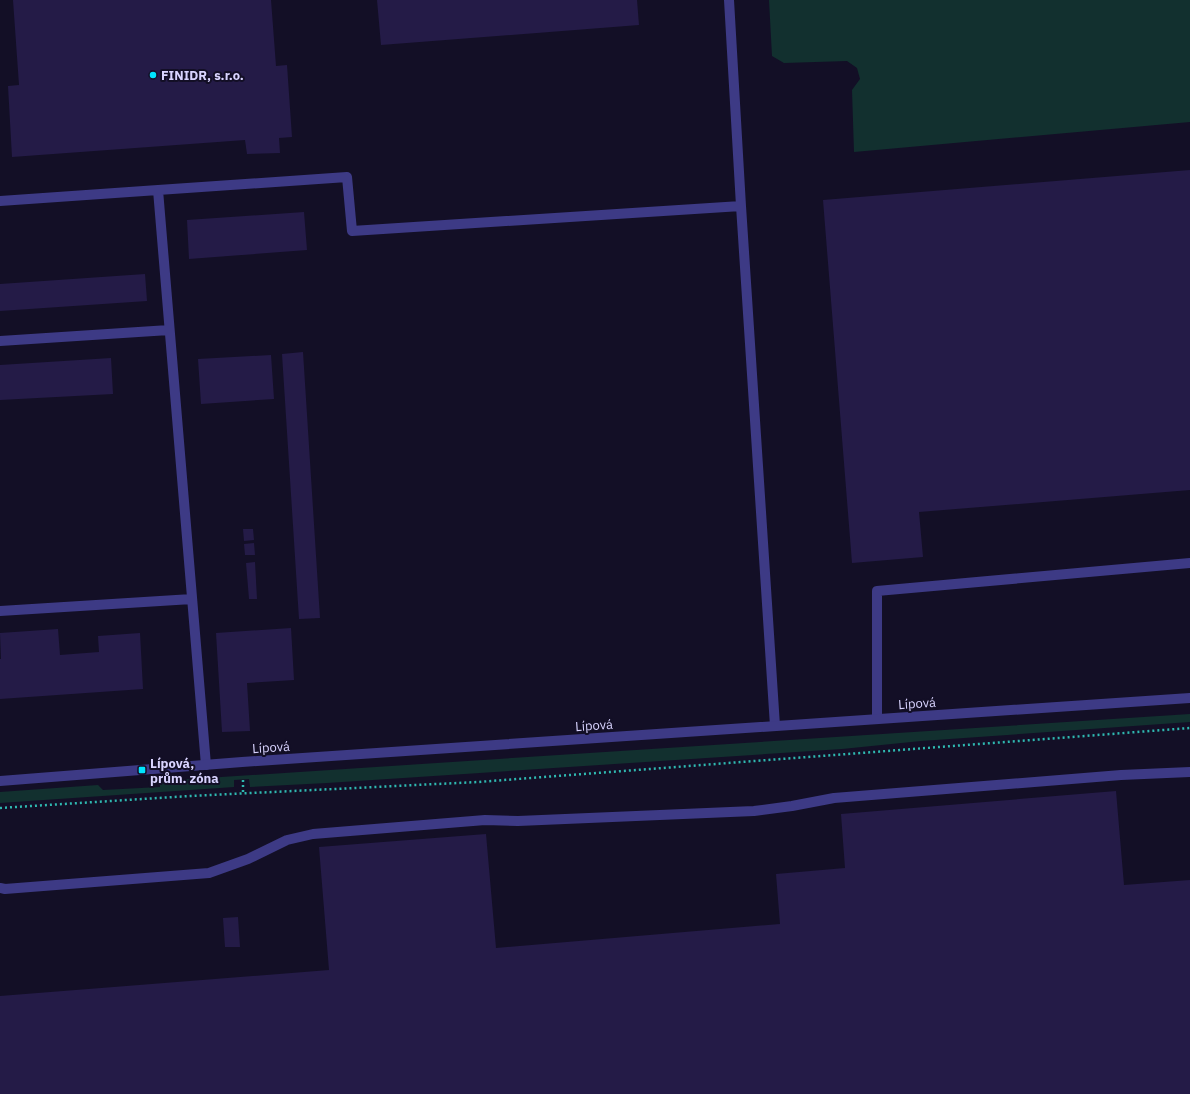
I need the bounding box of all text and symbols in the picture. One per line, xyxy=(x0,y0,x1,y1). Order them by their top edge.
place label: FINIDR, s.r.o. xyxy=(161,67,244,84)
marker: FINIDR, s.r.o. xyxy=(148,70,158,80)
street label: Lípová xyxy=(898,694,936,713)
street label: Lípová xyxy=(575,716,613,735)
street label: Lípová xyxy=(252,738,290,757)
place label: Lípová, prům. zóna xyxy=(150,755,219,787)
marker: Lípová, prům. zóna xyxy=(137,765,147,775)

